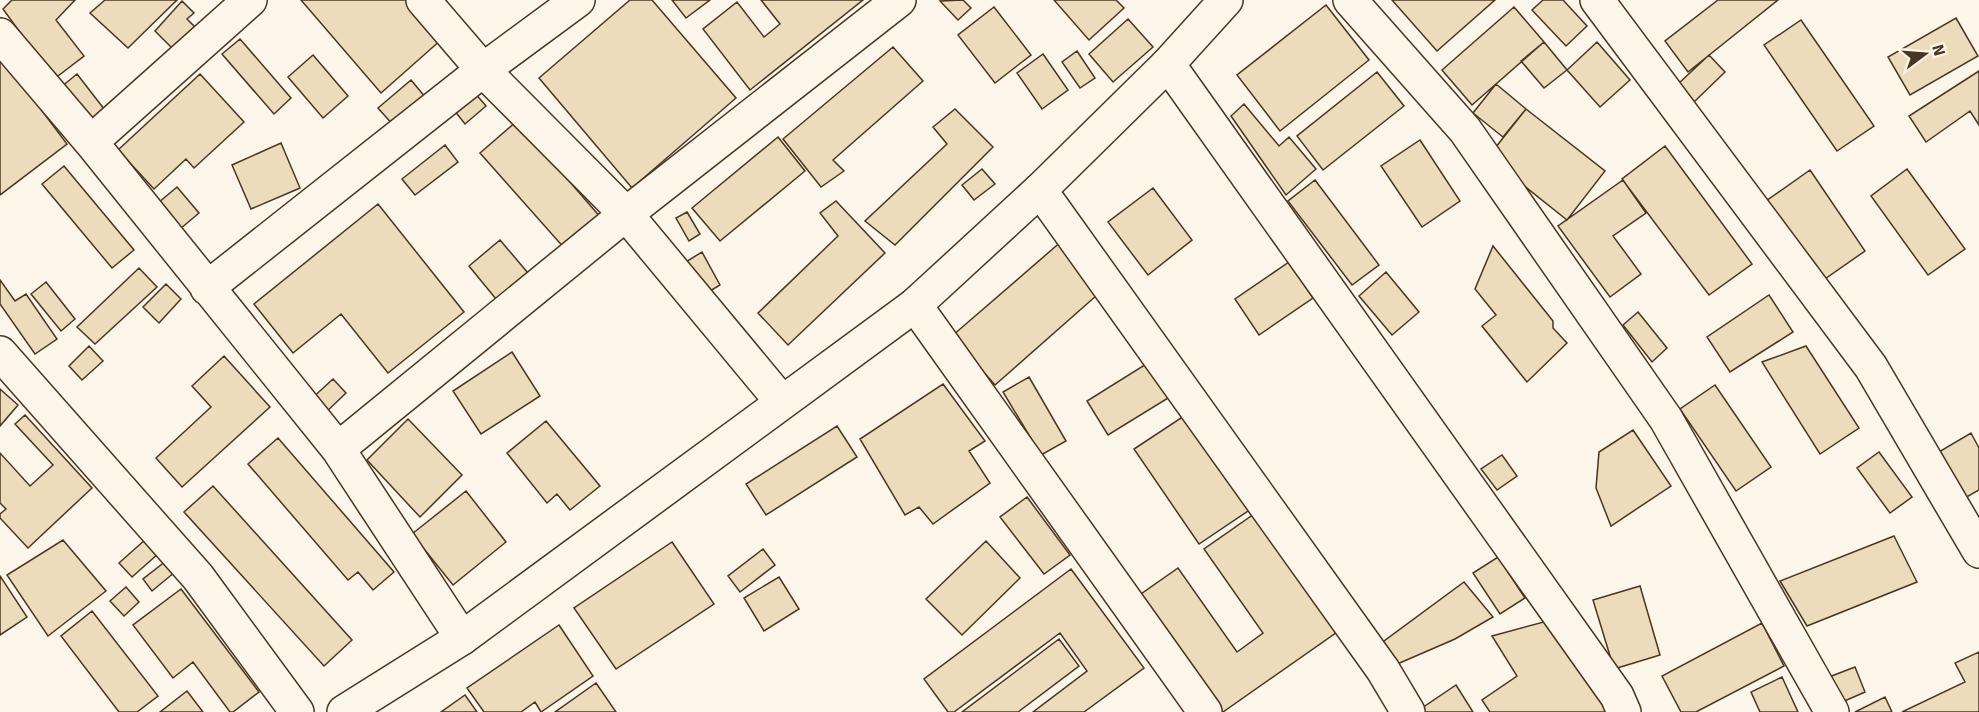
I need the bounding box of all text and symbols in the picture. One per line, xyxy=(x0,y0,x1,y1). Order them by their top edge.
north arrow xyxy=(1895,24,1955,84)
text: N xyxy=(1927,42,1950,58)

